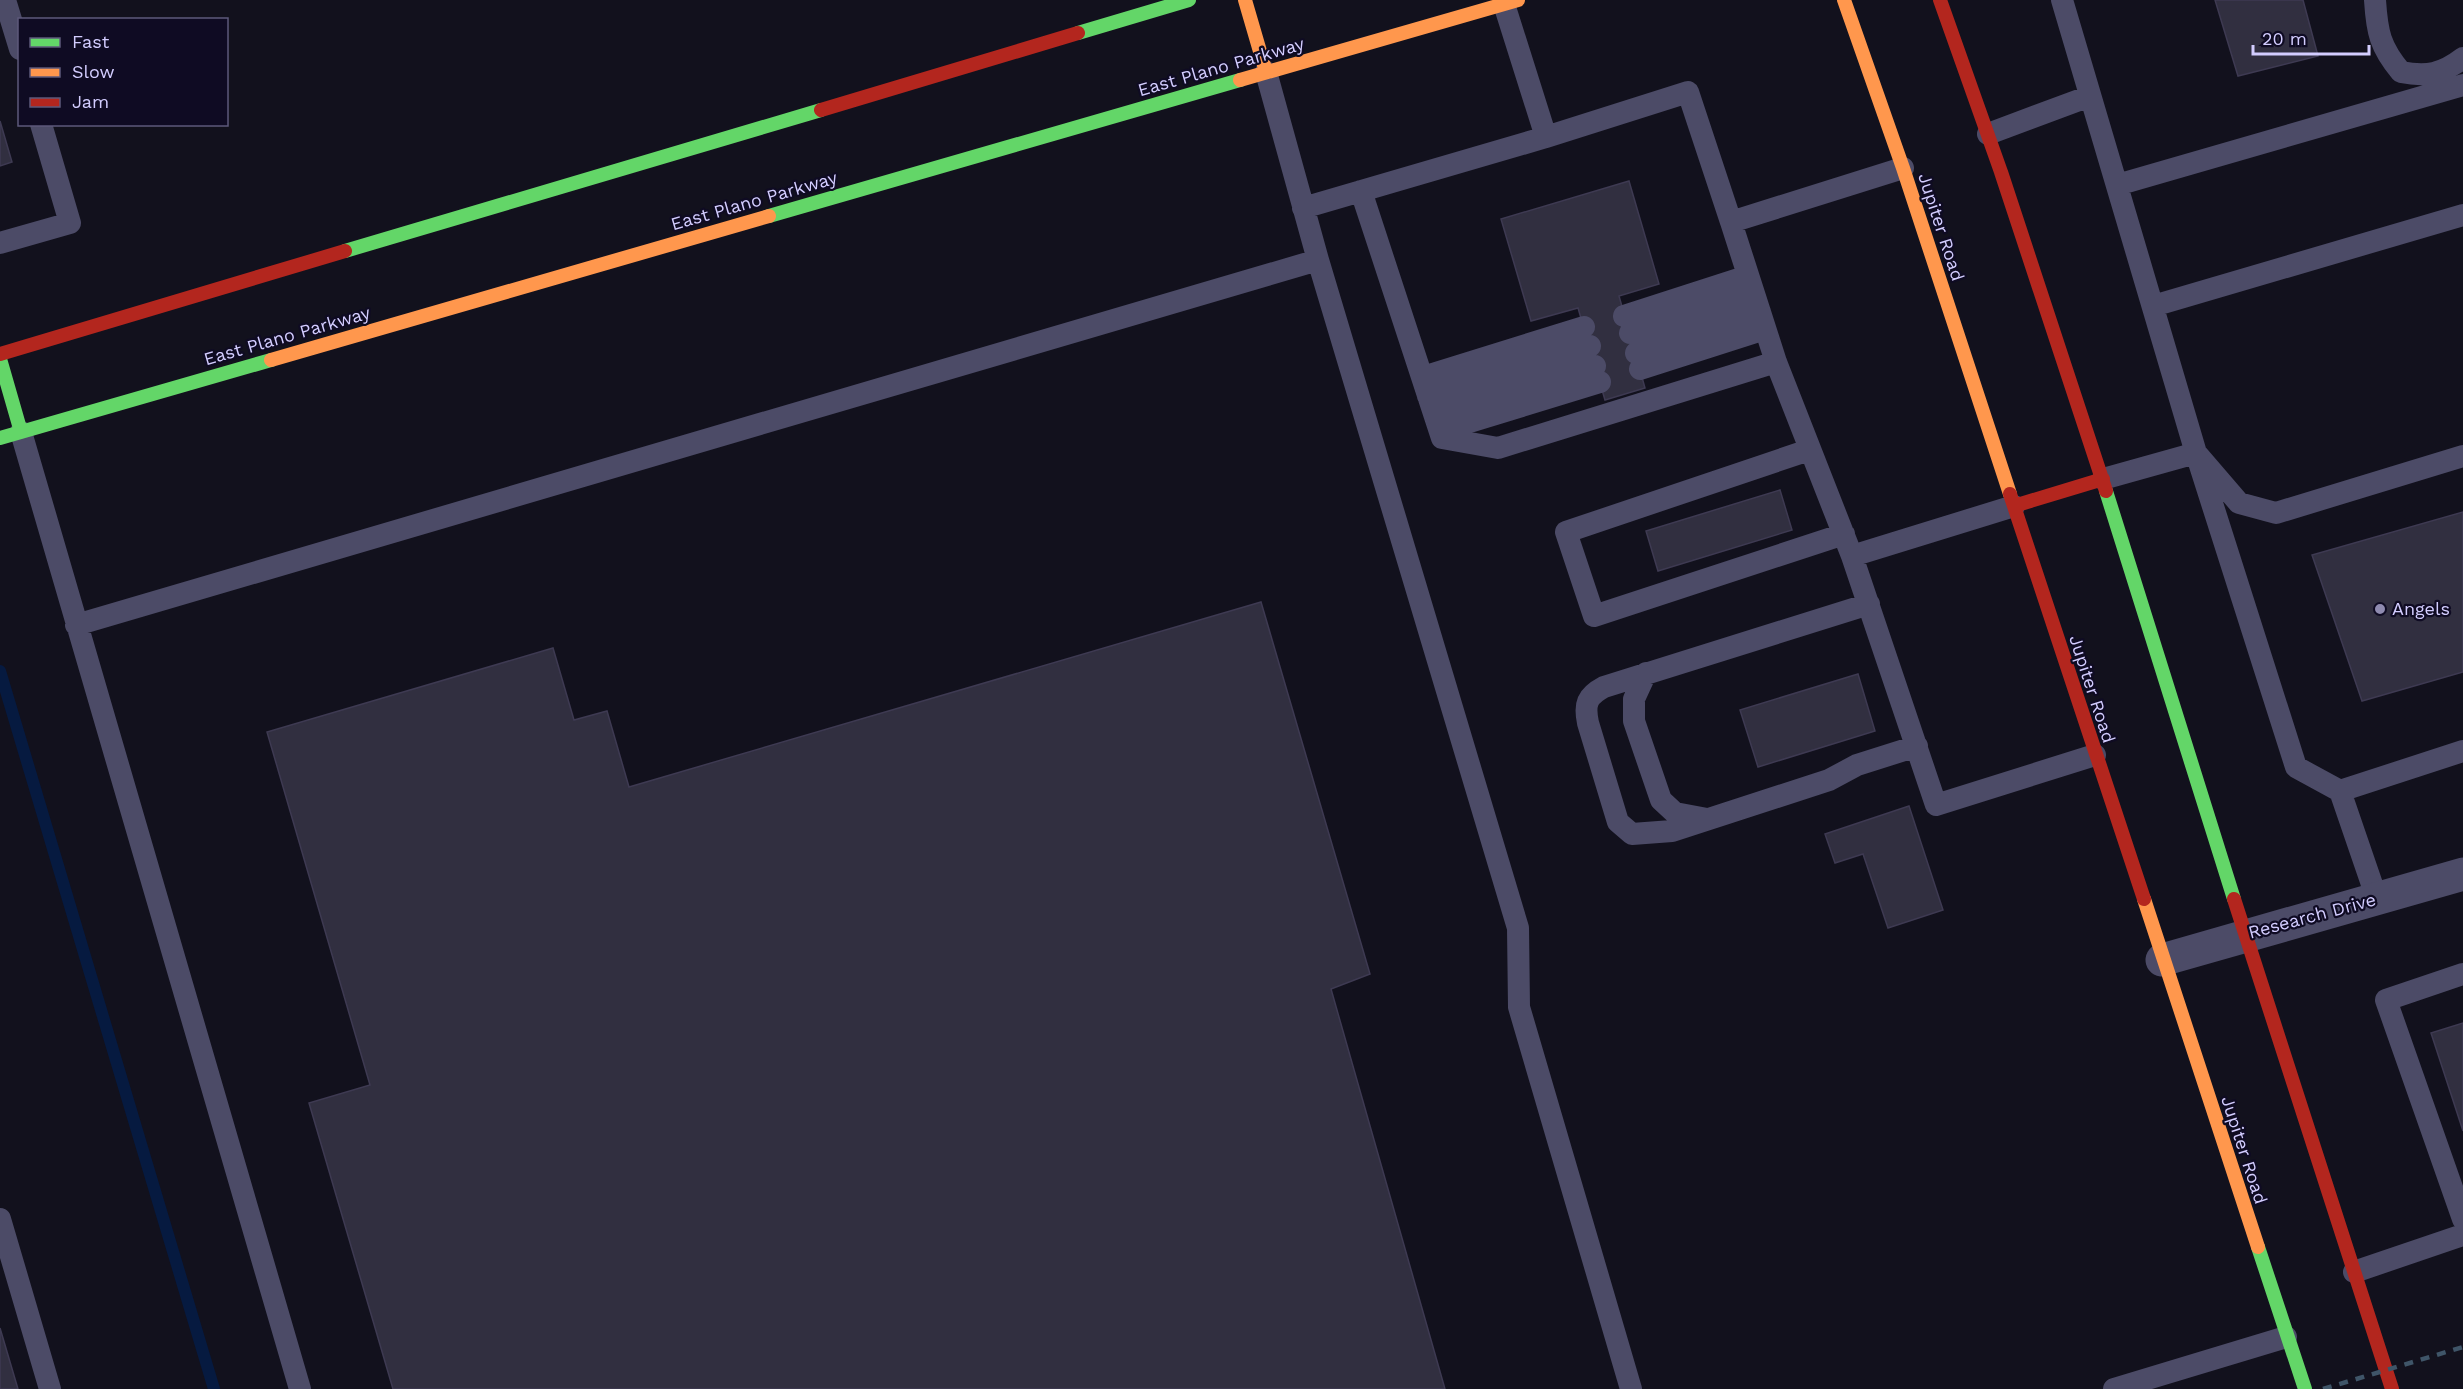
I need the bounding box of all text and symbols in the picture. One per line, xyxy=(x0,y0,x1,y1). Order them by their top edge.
legend xyxy=(18,18,228,126)
scale bar xyxy=(2253,18,2368,56)
text: 20 m xyxy=(2262,28,2307,49)
text: Fast xyxy=(72,31,110,52)
street label: East Plano Parkway xyxy=(1135,33,1307,100)
text: Slow xyxy=(72,61,115,82)
text: Jam xyxy=(72,91,109,112)
street label: East Plano Parkway xyxy=(668,167,840,234)
street label: Jupiter Road xyxy=(1914,170,1969,283)
street label: East Plano Parkway xyxy=(201,302,373,369)
place label: Angels xyxy=(2392,598,2450,619)
marker: Angels xyxy=(2373,602,2387,616)
street label: Jupiter Road xyxy=(2065,632,2120,745)
street label: Research Drive xyxy=(2246,888,2378,943)
street label: Jupiter Road xyxy=(2217,1093,2272,1206)

